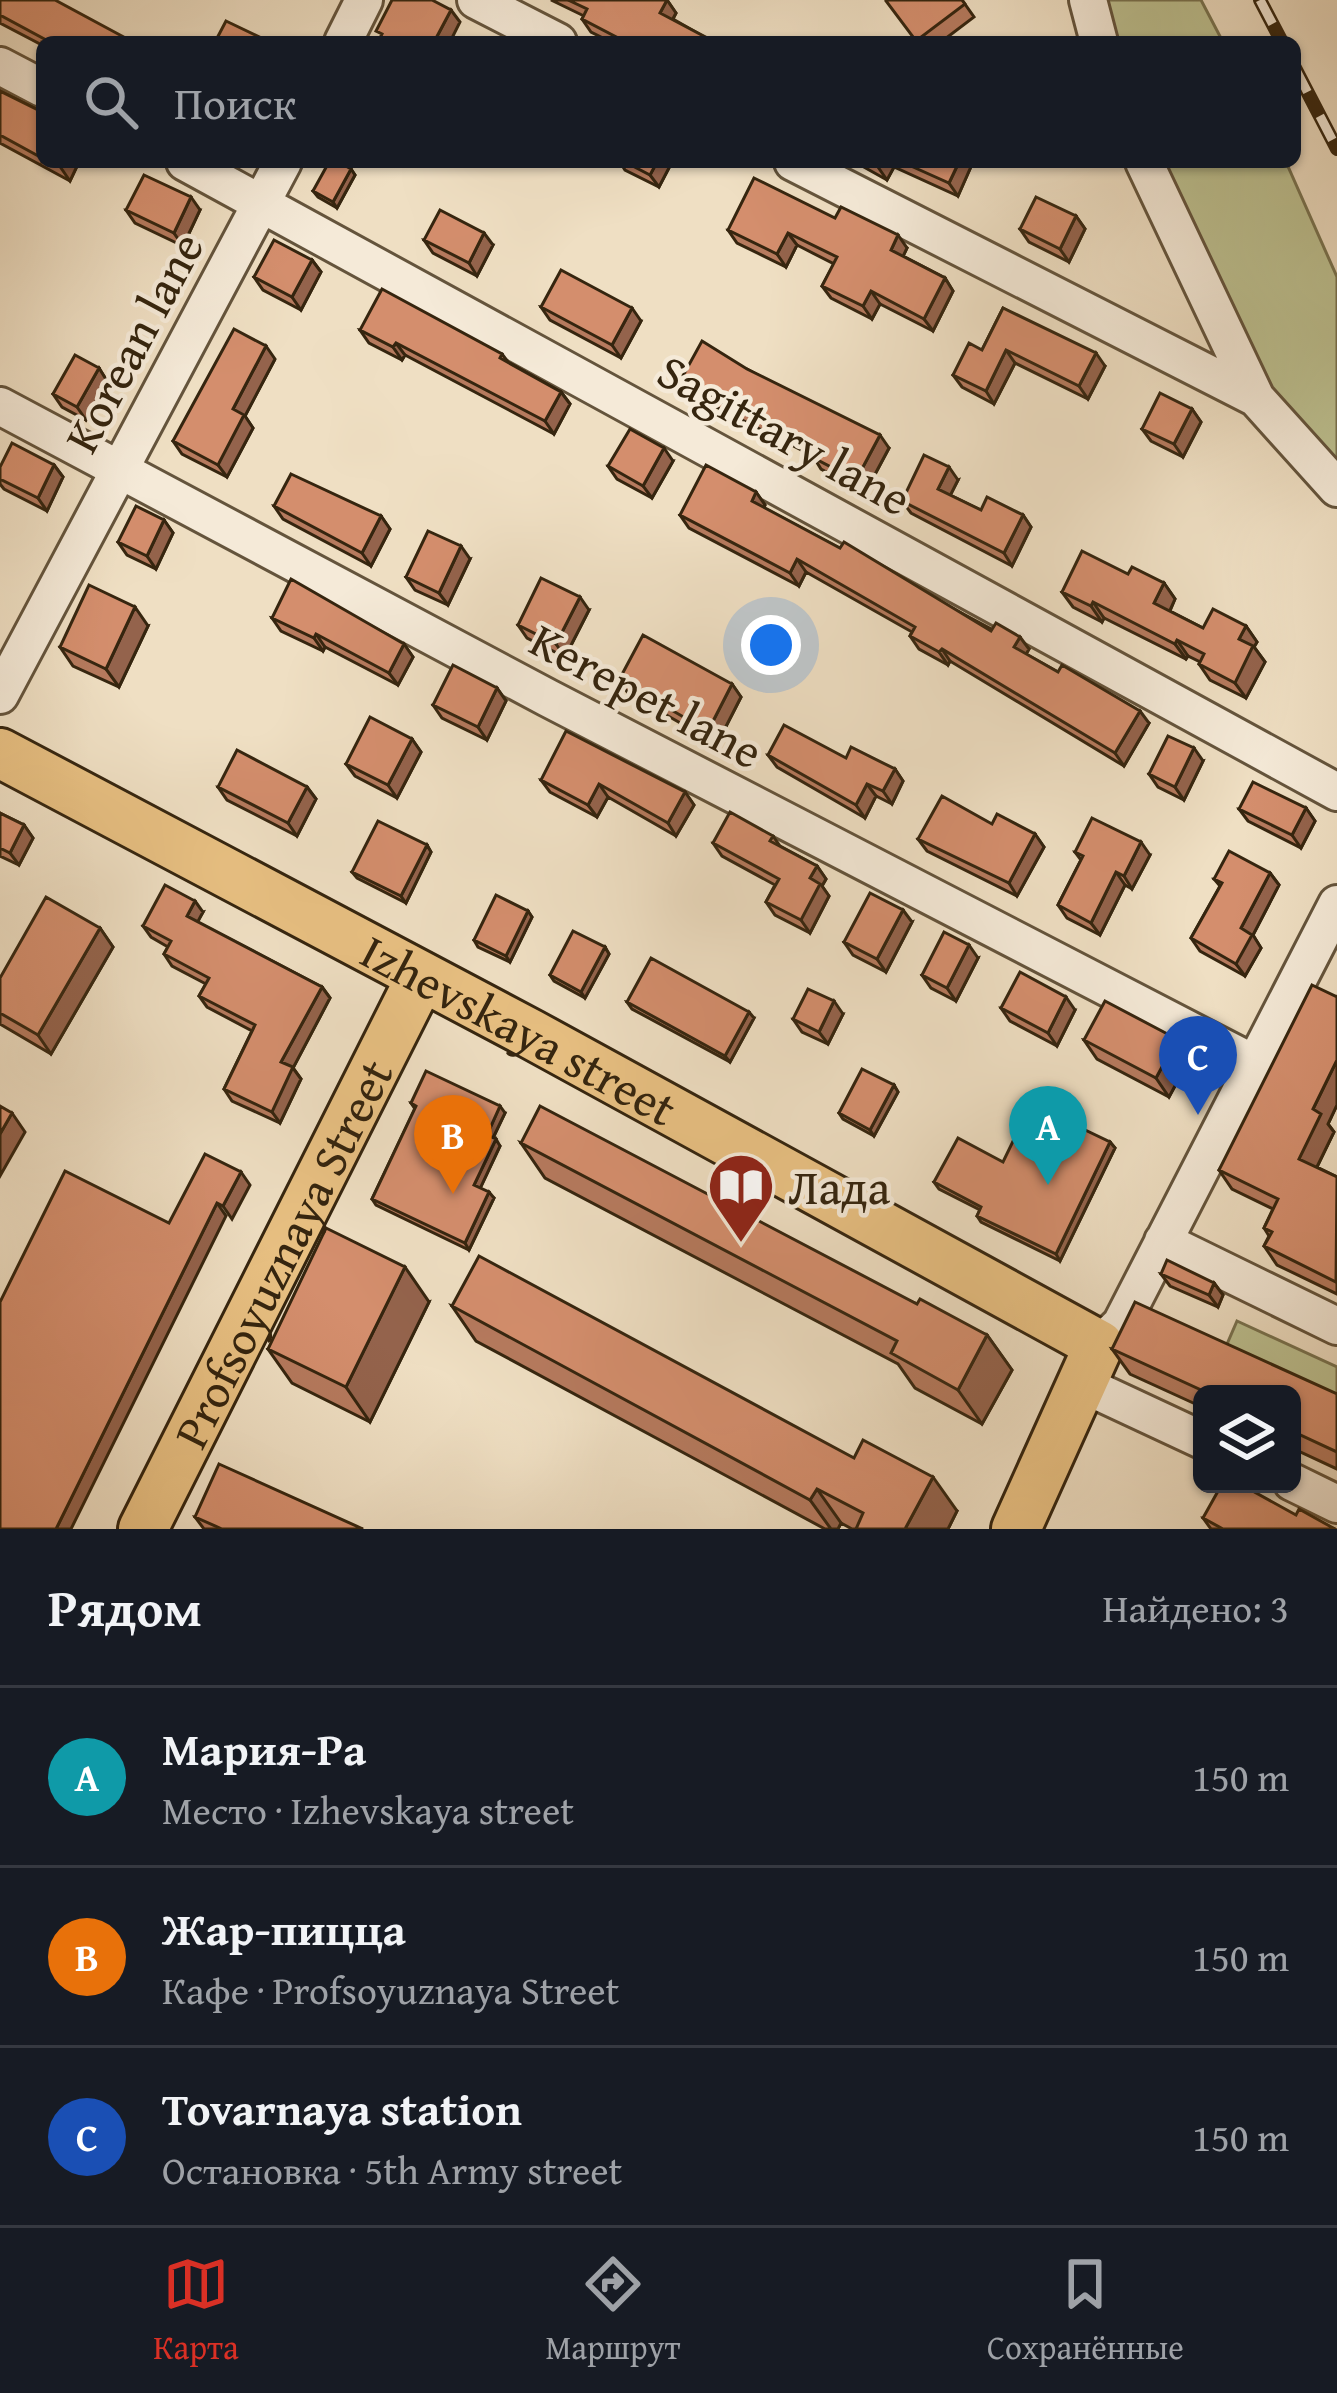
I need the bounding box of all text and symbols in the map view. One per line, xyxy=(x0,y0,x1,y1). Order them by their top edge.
search box xyxy=(36,36,1301,168)
icon: search xyxy=(78,69,144,135)
text: Поиск xyxy=(174,70,296,135)
street label: Korean lane xyxy=(45,219,221,465)
street label: Sagittary lane xyxy=(645,335,925,533)
street label: Kerepet lane xyxy=(518,604,776,786)
your location xyxy=(741,615,801,675)
street label: Izhevskaya street xyxy=(349,915,690,1143)
pin: C xyxy=(1159,1016,1237,1115)
street label: Profsoyuznaya Street xyxy=(154,1046,410,1460)
pin: A xyxy=(1009,1086,1087,1185)
pin: B xyxy=(414,1095,492,1194)
library icon: Лада xyxy=(706,1151,776,1245)
place label: Лада xyxy=(788,1151,890,1222)
map controls xyxy=(1193,1385,1301,1493)
button: layers xyxy=(1193,1385,1301,1493)
text: Рядом xyxy=(48,1570,202,1645)
text: Найдено: 3 xyxy=(1102,1579,1289,1636)
text: Мария-Ра xyxy=(162,1716,366,1781)
text: A xyxy=(75,1748,99,1805)
text: 150 m xyxy=(1192,1748,1289,1805)
text: Место · Izhevskaya street xyxy=(162,1781,574,1838)
text: Жар-пицца xyxy=(162,1896,406,1961)
text: B xyxy=(75,1928,99,1985)
text: 150 m xyxy=(1192,1928,1289,1985)
text: Кафе · Profsoyuznaya Street xyxy=(162,1961,619,2018)
text: Tovarnaya station xyxy=(162,2076,522,2141)
text: C xyxy=(76,2108,98,2165)
text: 150 m xyxy=(1192,2108,1289,2165)
text: Остановка · 5th Army street xyxy=(162,2141,622,2198)
tab: Карта xyxy=(153,2251,239,2371)
tab: Маршрут xyxy=(545,2251,680,2371)
tab: Сохранённые xyxy=(987,2251,1184,2371)

